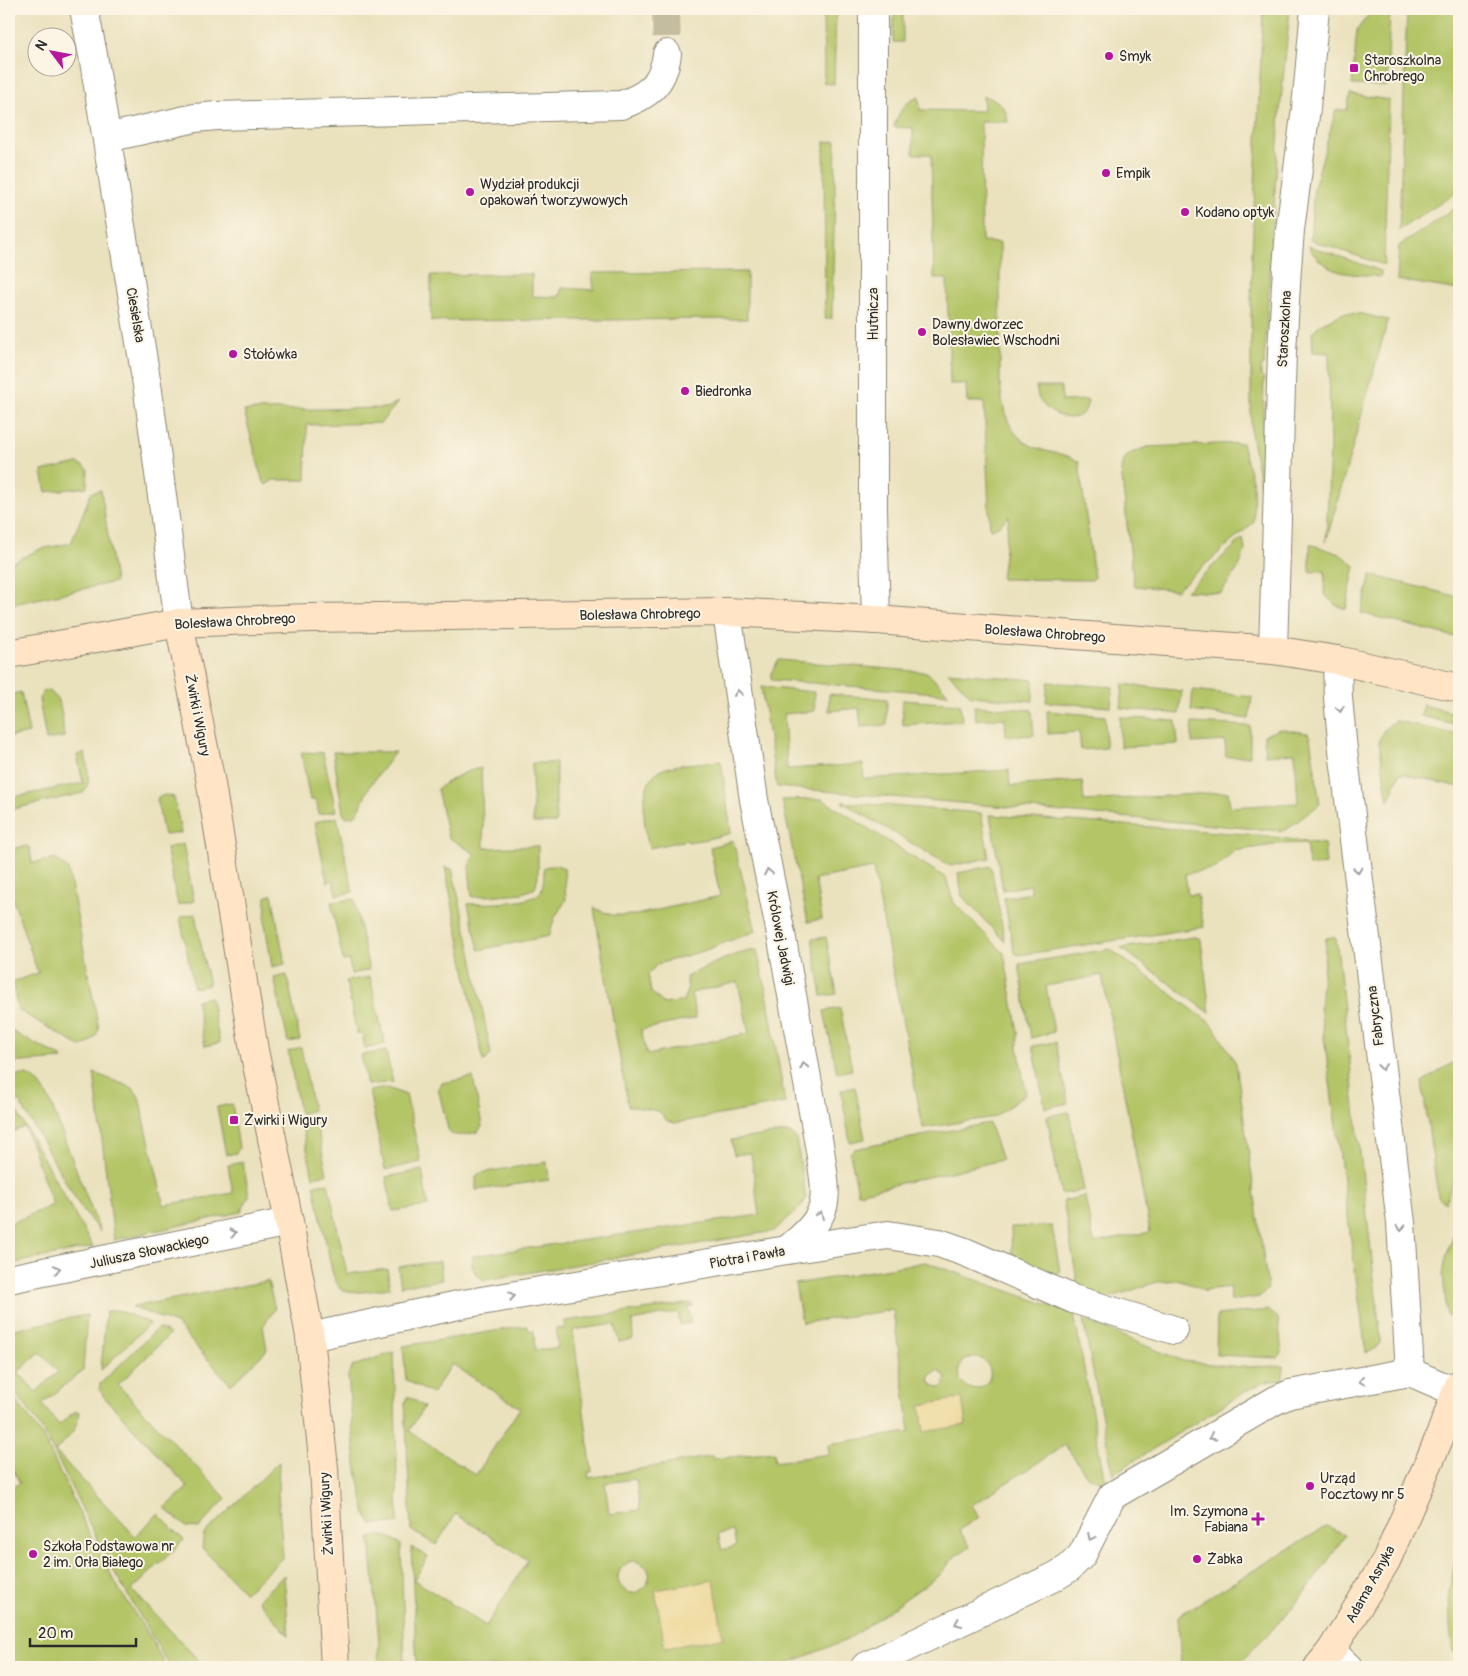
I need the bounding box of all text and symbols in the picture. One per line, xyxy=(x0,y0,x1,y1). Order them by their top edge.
north arrow xyxy=(28,28,78,78)
text: N xyxy=(32,37,51,54)
place label: Smyk xyxy=(1119,48,1152,65)
marker: Smyk xyxy=(1103,50,1115,62)
place label: Staroszkolna Chrobrego xyxy=(1364,52,1441,85)
marker: Staroszkolna Chrobrego xyxy=(1348,62,1360,74)
place label: Empik xyxy=(1116,165,1151,182)
marker: Empik xyxy=(1100,167,1112,179)
place label: Wydział produkcji opakowań tworzywowych xyxy=(480,176,628,209)
marker: Wydział produkcji opakowań tworzywowych xyxy=(464,186,476,198)
place label: Kodano optyk xyxy=(1195,204,1275,221)
marker: Kodano optyk xyxy=(1179,206,1191,218)
street label: Ciesielska xyxy=(122,286,149,344)
street label: Hutnicza xyxy=(865,288,882,340)
street label: Staroszkolna xyxy=(1274,290,1295,368)
place label: Dawny dworzec Bolesławiec Wschodni xyxy=(932,316,1060,349)
marker: Dawny dworzec Bolesławiec Wschodni xyxy=(916,326,928,338)
place label: Stołówka xyxy=(243,346,297,363)
marker: Stołówka xyxy=(227,348,239,360)
place label: Biedronka xyxy=(695,383,752,400)
marker: Biedronka xyxy=(679,385,691,397)
street label: Bolesława Chrobrego xyxy=(579,605,701,624)
street label: Bolesława Chrobrego xyxy=(174,610,297,633)
street label: Bolesława Chrobrego xyxy=(984,621,1107,646)
street label: Żwirki i Wigury xyxy=(181,673,214,758)
one-way arrow xyxy=(733,688,744,696)
one-way arrow xyxy=(1334,705,1344,713)
one-way arrow xyxy=(763,867,774,876)
one-way arrow xyxy=(1352,867,1363,875)
street label: Królowej Jadwigi xyxy=(763,889,798,987)
street label: Fabryczna xyxy=(1363,985,1388,1047)
one-way arrow xyxy=(800,1061,810,1070)
one-way arrow xyxy=(1376,1062,1386,1071)
place label: Żwirki i Wigury xyxy=(244,1112,327,1129)
marker: Żwirki i Wigury xyxy=(228,1114,240,1126)
one-way arrow xyxy=(814,1211,824,1220)
one-way arrow xyxy=(1395,1224,1406,1232)
one-way arrow xyxy=(228,1228,237,1239)
street label: Juliusza Słowackiego xyxy=(88,1230,211,1272)
street label: Piotra i Pawła xyxy=(708,1242,786,1273)
one-way arrow xyxy=(52,1265,61,1275)
one-way arrow xyxy=(508,1291,516,1302)
one-way arrow xyxy=(1358,1375,1367,1385)
one-way arrow xyxy=(1209,1431,1218,1441)
place label: Urząd Pocztowy nr 5 xyxy=(1320,1470,1405,1503)
street label: Żwirki i Wigury xyxy=(316,1472,337,1556)
marker: Urząd Pocztowy nr 5 xyxy=(1304,1480,1316,1492)
place label: Im. Szymona Fabiana xyxy=(1170,1503,1248,1536)
marker: Im. Szymona Fabiana xyxy=(1252,1513,1264,1525)
one-way arrow xyxy=(1087,1532,1097,1541)
place label: Szkoła Podstawowa nr 2 im. Orła Białego xyxy=(43,1538,174,1571)
street label: Adama Asnyka xyxy=(1342,1543,1399,1626)
marker: Szkoła Podstawowa nr 2 im. Orła Białego xyxy=(27,1548,39,1560)
place label: Żabka xyxy=(1207,1551,1243,1568)
marker: Żabka xyxy=(1191,1553,1203,1565)
scale bar xyxy=(30,1616,136,1648)
one-way arrow xyxy=(954,1617,963,1627)
text: 20 m xyxy=(38,1624,73,1643)

